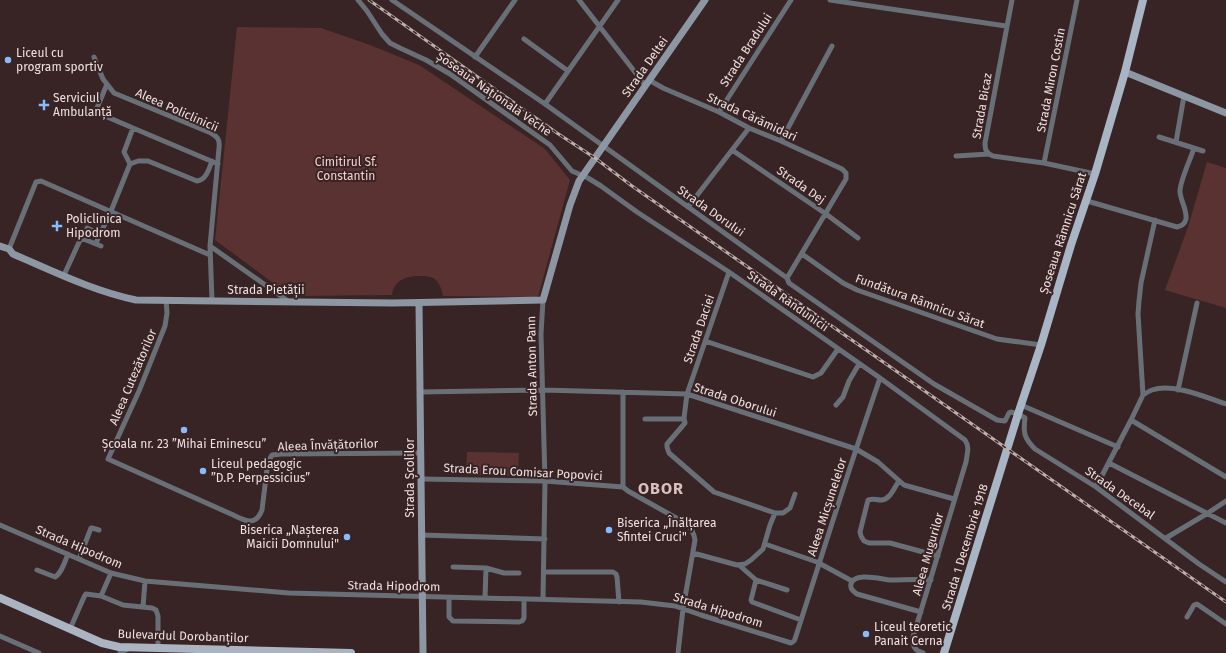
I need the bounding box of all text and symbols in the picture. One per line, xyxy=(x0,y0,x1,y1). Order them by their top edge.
street label: Strada Bradului xyxy=(717,11,775,89)
street label: Strada Miron Costin xyxy=(1034,26,1068,134)
street label: Strada Deltei xyxy=(619,34,671,100)
place label: Liceul cu program sportiv xyxy=(16,46,103,74)
street label: Șoseaua Națională Veche xyxy=(433,49,554,140)
marker: Liceul cu program sportiv xyxy=(3,55,13,65)
street label: Strada Bicaz xyxy=(969,72,995,140)
street label: Aleea Policlinicii xyxy=(133,85,221,135)
street label: Strada Cărămidari xyxy=(705,90,799,144)
place label: Serviciul Ambulanță xyxy=(53,91,112,120)
marker: Serviciul Ambulanță xyxy=(38,99,50,111)
park label: Cimitirul Sf. Constantin xyxy=(315,155,377,183)
street label: Strada Dej xyxy=(774,163,828,207)
street label: Șoseaua Râmnicu Sărat xyxy=(1037,170,1090,296)
street label: Strada Dorului xyxy=(675,183,747,239)
place label: Policlinica Hipodrom xyxy=(66,212,122,240)
marker: Policlinica Hipodrom xyxy=(51,220,63,232)
street label: Strada Rândunicii xyxy=(745,268,831,334)
street label: Fundătura Râmnicu Sărat xyxy=(853,271,987,331)
street label: Strada Pietății xyxy=(227,283,305,298)
street label: Strada Daciei xyxy=(681,293,717,365)
street label: Strada Anton Pann xyxy=(524,316,540,416)
street label: Aleea Cutezătorilor xyxy=(106,327,160,427)
street label: Strada Oborului xyxy=(692,380,778,420)
marker: Școala nr. 23 ”Mihai Eminescu” xyxy=(179,425,189,435)
street label: Aleea Învățătorilor xyxy=(277,435,379,455)
place label: Școala nr. 23 ”Mihai Eminescu” xyxy=(102,437,266,452)
street label: Strada Școlilor xyxy=(403,438,418,518)
street label: Aleea Micșunelelor xyxy=(804,456,851,558)
place label: Liceul pedagogic ”D.P. Perpessicius” xyxy=(211,457,310,485)
street label: Strada Erou Comisar Popovici xyxy=(443,461,603,483)
street label: Strada Decebal xyxy=(1083,464,1158,522)
marker: Liceul pedagogic ”D.P. Perpessicius” xyxy=(198,466,208,476)
district label: OBOR xyxy=(638,479,684,498)
street label: Strada 1 Decembrie 1918 xyxy=(939,482,991,612)
street label: Aleea Mugurilor xyxy=(909,511,947,597)
place label: Biserica „Înălțarea Sfintei Cruci" xyxy=(617,515,717,544)
street label: Strada Hipodrom xyxy=(33,522,125,572)
place label: Biserica „Nașterea Maicii Domnului" xyxy=(240,523,339,551)
marker: Biserica „Înălțarea Sfintei Cruci" xyxy=(604,525,614,535)
marker: Biserica „Nașterea Maicii Domnului" xyxy=(342,532,352,542)
street label: Strada Hipodrom xyxy=(347,578,441,594)
street label: Strada Hipodrom xyxy=(672,590,764,630)
place label: Liceul teoretic Panait Cerna xyxy=(874,620,951,648)
street label: Bulevardul Dorobanților xyxy=(117,627,249,646)
marker: Liceul teoretic Panait Cerna xyxy=(861,629,871,639)

